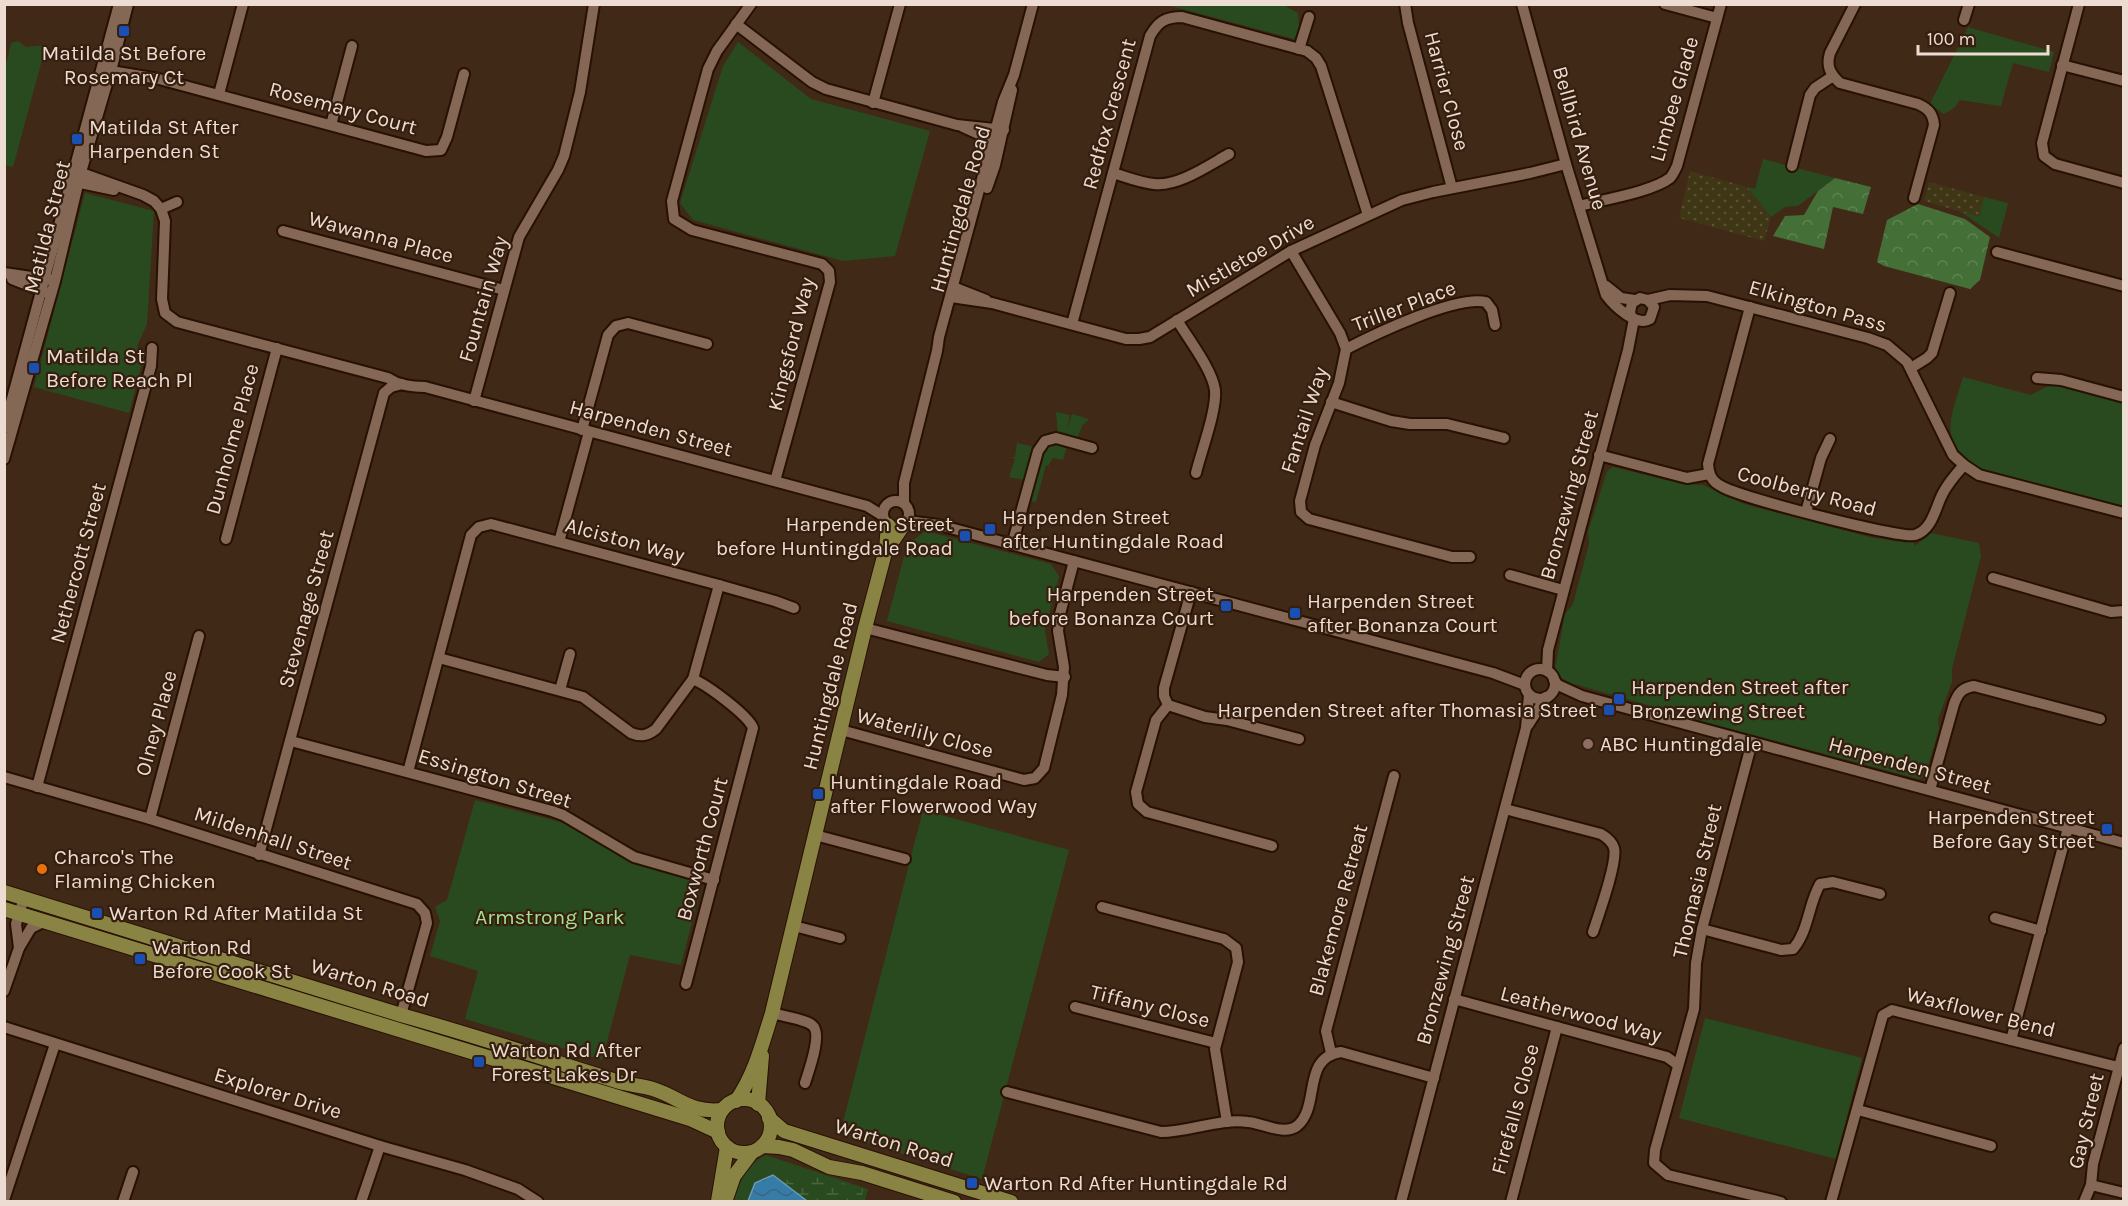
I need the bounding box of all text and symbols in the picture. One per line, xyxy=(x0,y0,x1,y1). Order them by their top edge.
scale bar xyxy=(1918,18,2048,56)
marker: Matilda St Before Rosemary Ct xyxy=(117,24,131,38)
text: 100 m xyxy=(1927,28,1975,50)
street label: Harrier Close xyxy=(1420,29,1474,153)
street label: Limbee Glade xyxy=(1645,34,1703,164)
street label: Redfox Crescent xyxy=(1077,36,1141,192)
place label: Matilda St Before Rosemary Ct xyxy=(42,41,206,89)
street label: Bellbird Avenue xyxy=(1548,63,1612,213)
street label: Rosemary Court xyxy=(266,77,420,139)
place label: Matilda St After Harpenden St xyxy=(89,115,239,163)
street label: Huntingdale Road xyxy=(925,123,995,295)
marker: Matilda St After Harpenden St xyxy=(70,132,84,146)
street label: Matilda Street xyxy=(19,158,75,296)
street label: Wawanna Place xyxy=(306,206,456,268)
street label: Mistletoe Drive xyxy=(1182,210,1318,302)
street label: Fountain Way xyxy=(454,233,513,365)
street label: Kingsford Way xyxy=(763,274,819,413)
street label: Triller Place xyxy=(1349,275,1459,337)
street label: Elkington Pass xyxy=(1746,275,1890,337)
place label: Matilda St Before Reach Pl xyxy=(46,344,193,392)
marker: Matilda St Before Reach Pl xyxy=(27,361,41,375)
street label: Dunholme Place xyxy=(200,361,264,517)
street label: Fantail Way xyxy=(1275,363,1333,476)
street label: Harpenden Street xyxy=(567,395,735,461)
street label: Bronzewing Street xyxy=(1535,408,1603,582)
street label: Coolberry Road xyxy=(1735,461,1879,521)
street label: Nethercott Street xyxy=(45,480,111,646)
place label: Harpenden Street after Huntingdale Road xyxy=(1002,505,1224,553)
place label: Harpenden Street before Huntingdale Road xyxy=(716,512,953,560)
street label: Alciston Way xyxy=(563,513,688,568)
marker: Harpenden Street after Huntingdale Road xyxy=(983,522,997,536)
street label: Stevenage Street xyxy=(273,527,339,690)
marker: Harpenden Street before Huntingdale Road xyxy=(958,529,972,543)
place label: Harpenden Street before Bonanza Court xyxy=(1008,582,1214,630)
place label: Harpenden Street after Bonanza Court xyxy=(1307,589,1498,637)
marker: Harpenden Street before Bonanza Court xyxy=(1219,599,1233,613)
street label: Huntingdale Road xyxy=(798,600,862,772)
marker: Harpenden Street after Bonanza Court xyxy=(1288,606,1302,620)
street label: Olney Place xyxy=(130,668,182,778)
place label: Harpenden Street after Bronzewing Street xyxy=(1631,675,1849,723)
marker: Harpenden Street after Bronzewing Street xyxy=(1612,692,1626,706)
place label: Harpenden Street after Thomasia Street xyxy=(1217,698,1597,722)
street label: Waterlily Close xyxy=(854,703,996,763)
marker: Harpenden Street after Thomasia Street xyxy=(1602,703,1616,717)
place label: ABC Huntingdale xyxy=(1600,732,1762,756)
street label: Harpenden Street xyxy=(1826,732,1994,798)
marker: ABC Huntingdale xyxy=(1581,737,1595,751)
street label: Essington Street xyxy=(415,743,575,813)
place label: Huntingdale Road after Flowerwood Way xyxy=(830,770,1037,818)
street label: Boxworth Court xyxy=(671,774,733,923)
marker: Huntingdale Road after Flowerwood Way xyxy=(811,787,825,801)
street label: Mildenhall Street xyxy=(191,801,355,875)
street label: Thomasia Street xyxy=(1668,802,1726,960)
place label: Harpenden Street Before Gay Street xyxy=(1928,805,2095,853)
street label: Blakemore Retreat xyxy=(1304,821,1373,999)
marker: Harpenden Street Before Gay Street xyxy=(2100,822,2114,836)
place label: Charco's The Flaming Chicken xyxy=(54,845,216,893)
marker: Charco's The Flaming Chicken xyxy=(35,862,49,876)
street label: Bronzewing Street xyxy=(1411,873,1479,1047)
place label: Warton Rd After Matilda St xyxy=(109,901,363,925)
park label: Armstrong Park xyxy=(475,905,625,929)
marker: Warton Rd After Matilda St xyxy=(90,906,104,920)
place label: Warton Rd Before Cook St xyxy=(152,935,291,983)
marker: Warton Rd Before Cook St xyxy=(133,952,147,966)
street label: Warton Road xyxy=(308,954,432,1012)
street label: Tiffany Close xyxy=(1088,980,1212,1032)
street label: Leatherwood Way xyxy=(1498,981,1665,1047)
street label: Waxflower Bend xyxy=(1904,982,2058,1042)
place label: Warton Rd After Forest Lakes Dr xyxy=(491,1038,641,1086)
street label: Firefalls Close xyxy=(1486,1041,1544,1177)
marker: Warton Rd After Forest Lakes Dr xyxy=(472,1055,486,1069)
street label: Explorer Drive xyxy=(211,1062,345,1124)
street label: Gay Street xyxy=(2063,1071,2109,1171)
street label: Warton Road xyxy=(832,1114,956,1172)
place label: Warton Rd After Huntingdale Rd xyxy=(984,1171,1288,1195)
marker: Warton Rd After Huntingdale Rd xyxy=(965,1176,979,1190)

